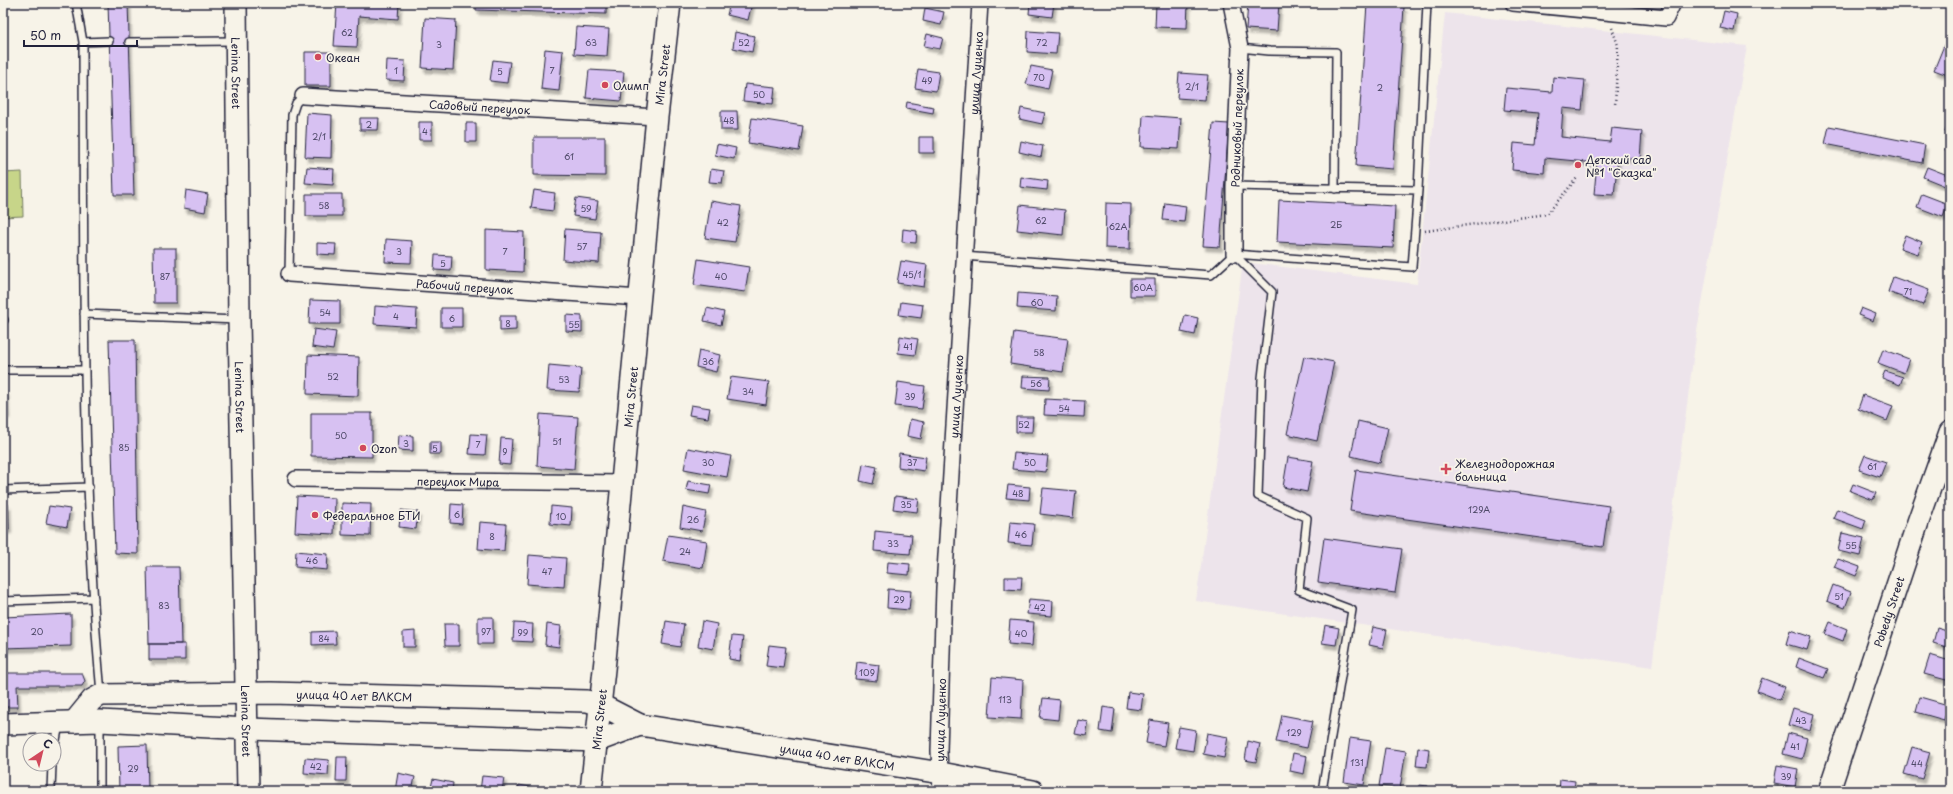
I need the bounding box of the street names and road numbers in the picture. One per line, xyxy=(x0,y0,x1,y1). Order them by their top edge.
street label: улица Луценко xyxy=(965,31,987,115)
street label: Lenina Street xyxy=(228,37,246,109)
street label: Mira Street xyxy=(650,43,674,106)
street label: Родниковый переулок xyxy=(1226,68,1248,188)
street label: Садовый переулок xyxy=(429,95,531,118)
street label: Рабочий переулок xyxy=(415,274,514,298)
street label: улица Луценко xyxy=(945,354,967,439)
street label: Lenina Street xyxy=(231,361,250,434)
street label: Mira Street xyxy=(619,365,642,428)
street label: переулок Мира xyxy=(417,472,499,490)
street label: Pobedy Street xyxy=(1869,573,1908,649)
street label: улица Луценко xyxy=(930,678,950,762)
street label: Lenina Street xyxy=(237,685,256,757)
street label: улица 40 лет ВЛКСМ xyxy=(296,685,412,705)
street label: Mira Street xyxy=(587,688,610,751)
street label: улица 40 лет ВЛКСМ xyxy=(779,739,896,774)

